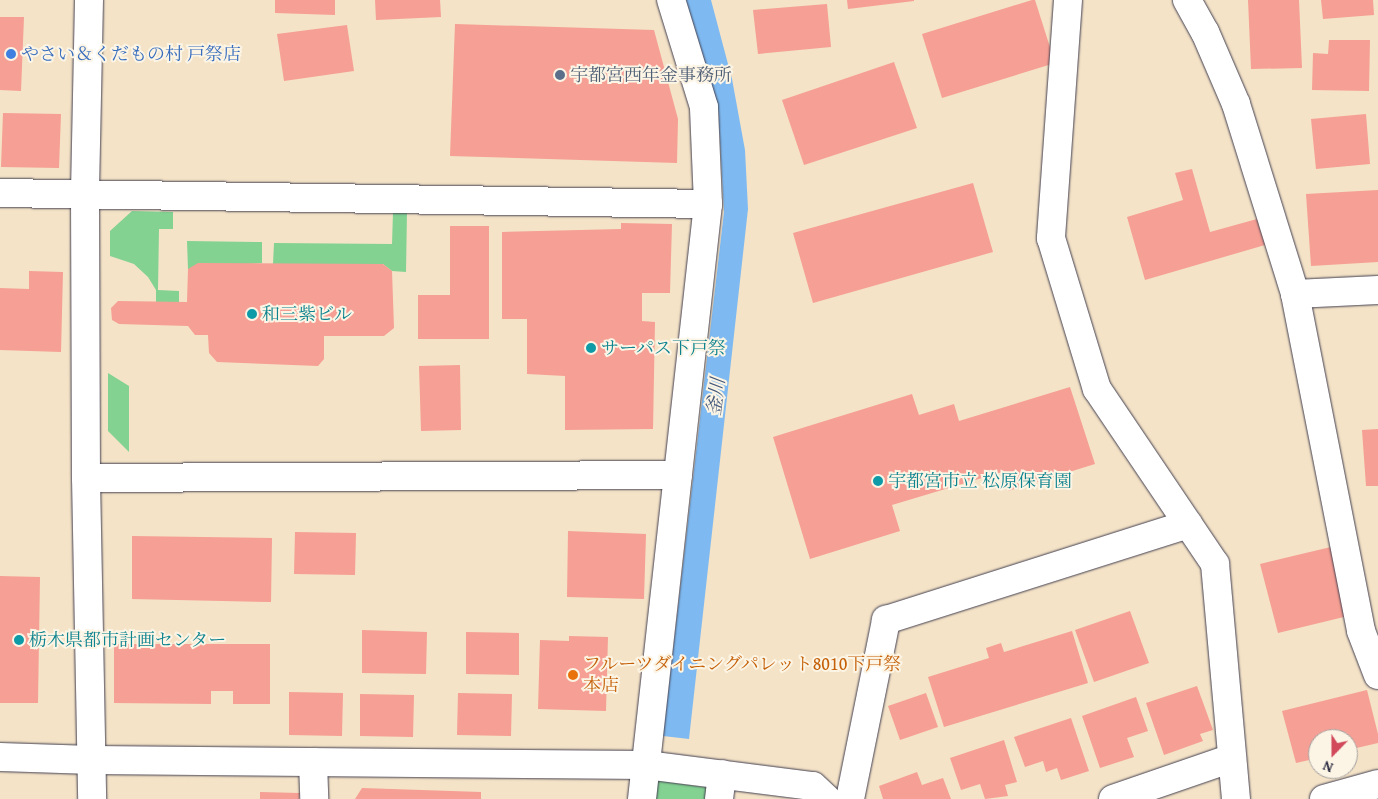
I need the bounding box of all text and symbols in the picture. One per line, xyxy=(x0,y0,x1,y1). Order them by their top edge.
place label: やさい＆くだもの村 戸祭店 xyxy=(21,43,241,65)
marker: やさい＆くだもの村 戸祭店 xyxy=(5,48,17,60)
place label: 宇都宮西年金事務所 xyxy=(570,64,732,86)
marker: 宇都宮西年金事務所 xyxy=(554,69,566,81)
place label: 和三紫ビル xyxy=(262,303,352,325)
marker: 和三紫ビル xyxy=(246,308,258,320)
place label: サーパス下戸祭 xyxy=(601,337,727,359)
marker: サーパス下戸祭 xyxy=(585,342,597,354)
water label: 釜川 xyxy=(702,377,730,417)
place label: 宇都宮市立 松原保育園 xyxy=(888,470,1072,492)
marker: 宇都宮市立 松原保育園 xyxy=(872,475,884,487)
place label: 栃木県都市計画センター xyxy=(29,629,227,651)
marker: 栃木県都市計画センター xyxy=(13,634,25,646)
place label: フルーツダイニングパレット8010下戸祭 本店 xyxy=(583,654,906,696)
marker: フルーツダイニングパレット8010下戸祭 本店 xyxy=(567,669,579,681)
north arrow xyxy=(1308,729,1358,779)
text: N xyxy=(1320,756,1336,778)

